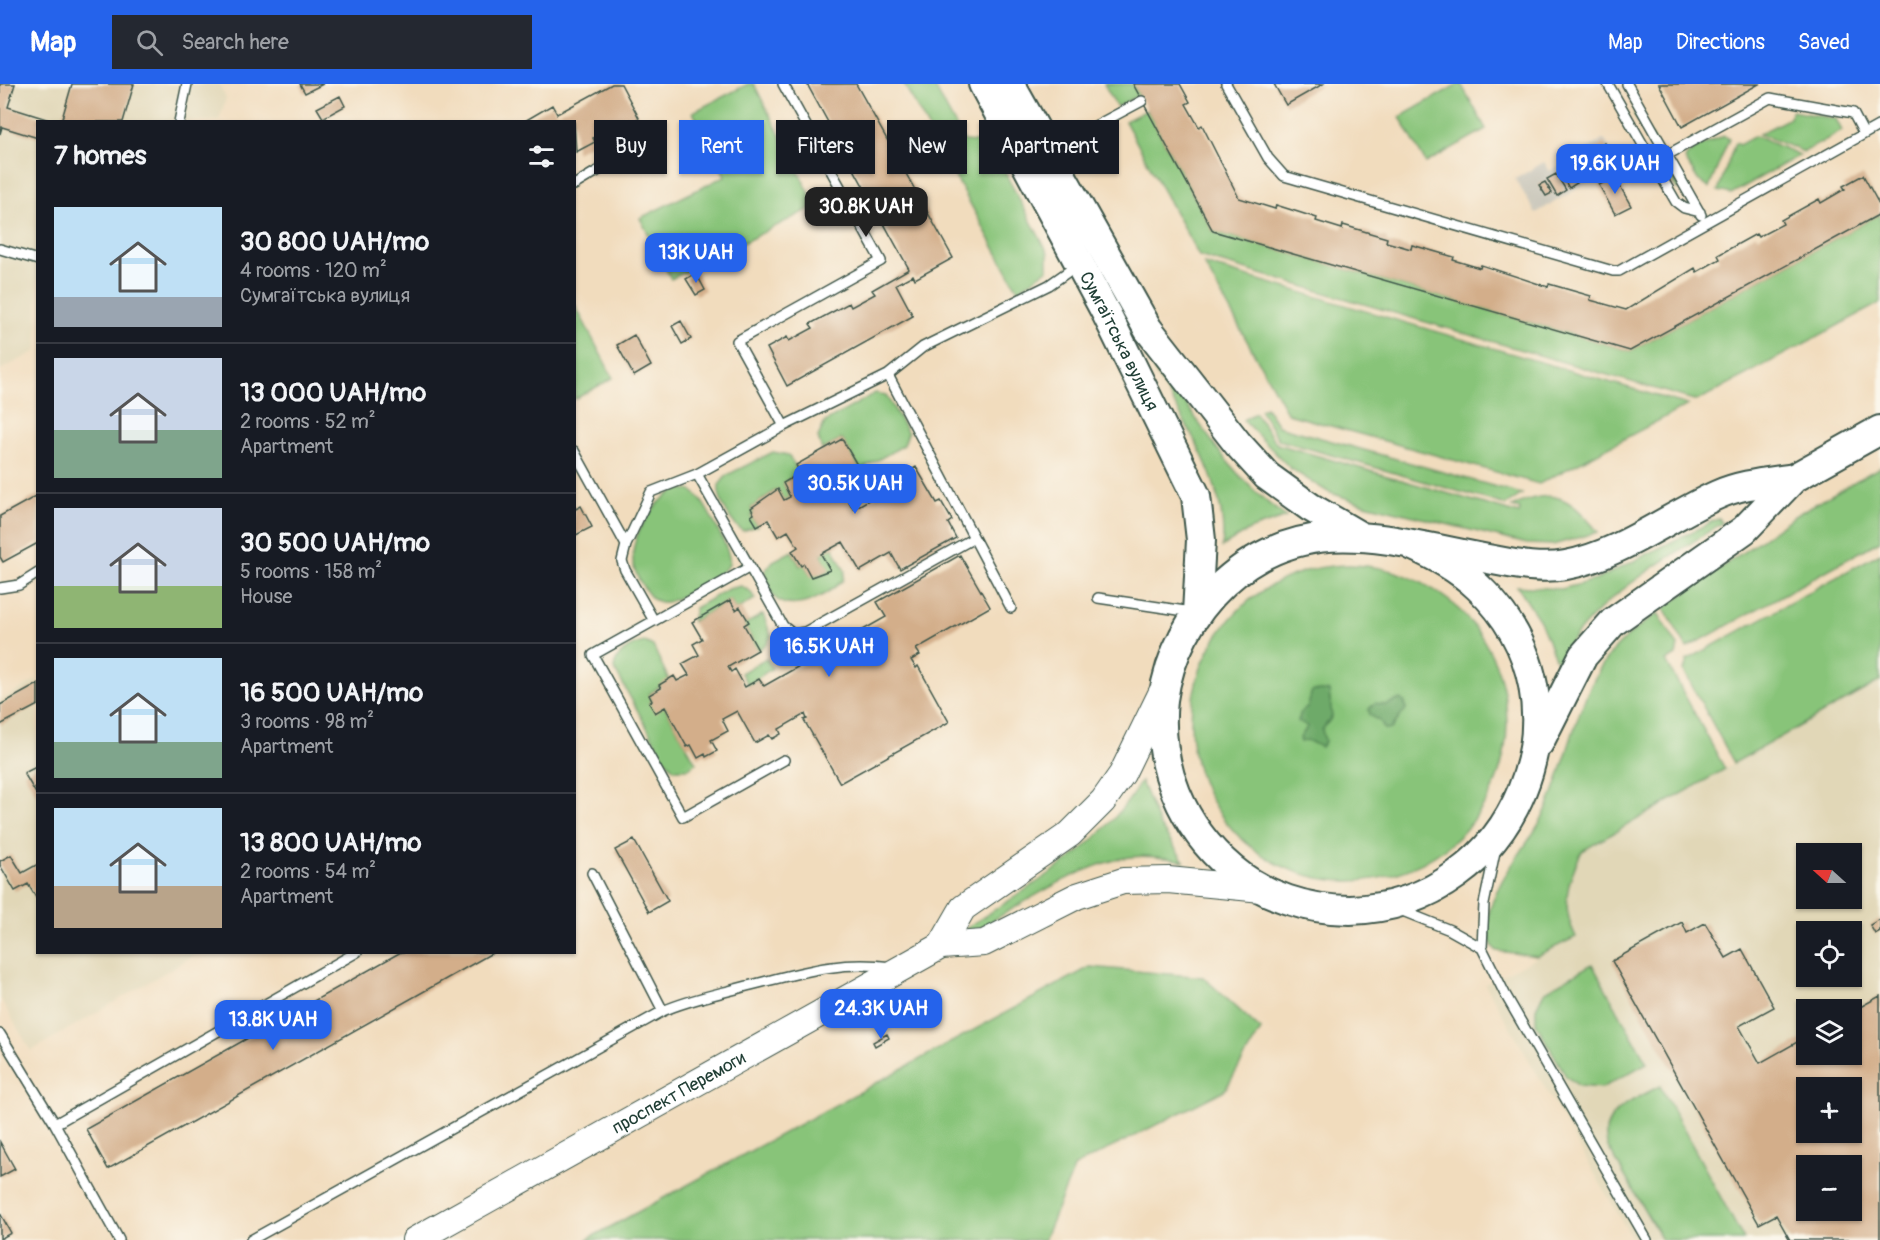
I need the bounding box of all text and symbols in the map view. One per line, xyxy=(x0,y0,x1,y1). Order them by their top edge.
search box xyxy=(112,15,532,69)
text: Map xyxy=(30,25,76,60)
icon: search xyxy=(133,26,166,59)
text: Search here xyxy=(181,28,289,56)
text: Map xyxy=(1608,29,1643,56)
text: Directions xyxy=(1676,29,1765,56)
text: Saved xyxy=(1798,29,1850,56)
chip: Buy xyxy=(594,120,667,174)
chip: Rent xyxy=(679,120,764,174)
chip: Filters xyxy=(776,120,875,174)
chip: New xyxy=(887,120,967,174)
chip: Apartment xyxy=(979,120,1119,174)
text: 7 homes xyxy=(54,140,146,172)
icon: filters xyxy=(525,140,558,173)
pin: 19.6K UAH xyxy=(1546,144,1684,195)
text: 19.6K UAH xyxy=(1570,151,1660,176)
pin: 30.8K UAH xyxy=(797,187,935,238)
text: 30.8K UAH xyxy=(819,194,913,219)
text: 30 800 UAH/mo xyxy=(240,226,429,258)
icon: home xyxy=(102,231,174,303)
pin: 13K UAH xyxy=(641,233,751,284)
text: 13K UAH xyxy=(659,240,733,265)
text: 4 rooms · 120 m² xyxy=(240,258,387,283)
street label: Сумгаїтська вулиця xyxy=(1074,267,1164,415)
text: Сумгаїтська вулиця xyxy=(240,283,410,308)
text: 13 000 UAH/mo xyxy=(240,377,426,409)
icon: home xyxy=(102,382,174,454)
text: 2 rooms · 52 m² xyxy=(240,409,376,434)
text: Apartment xyxy=(240,434,333,459)
pin: 30.5K UAH xyxy=(786,464,924,515)
text: 30.5K UAH xyxy=(807,471,903,496)
text: 30 500 UAH/mo xyxy=(240,527,430,559)
icon: home xyxy=(102,532,174,604)
text: 5 rooms · 158 m² xyxy=(240,559,382,584)
text: House xyxy=(240,584,292,609)
pin: 16.5K UAH xyxy=(760,627,898,678)
text: 16.5K UAH xyxy=(784,634,874,659)
text: 16 500 UAH/mo xyxy=(240,677,423,709)
icon: home xyxy=(102,682,174,754)
text: 3 rooms · 98 m² xyxy=(240,709,374,734)
text: Apartment xyxy=(240,734,333,759)
text: 13 800 UAH/mo xyxy=(240,827,422,859)
icon: home xyxy=(102,832,174,904)
north arrow xyxy=(1796,843,1862,909)
map controls xyxy=(1796,843,1862,1221)
text: 2 rooms · 54 m² xyxy=(240,859,376,884)
text: Apartment xyxy=(240,884,333,909)
button: locate xyxy=(1796,921,1862,987)
pin: 24.3K UAH xyxy=(812,989,950,1040)
text: 24.3K UAH xyxy=(834,996,928,1021)
button: layers xyxy=(1796,999,1862,1065)
pin: 13.8K UAH xyxy=(204,1000,342,1051)
text: 13.8K UAH xyxy=(229,1007,317,1032)
street label: проспект Перемоги xyxy=(608,1046,749,1139)
button: + xyxy=(1796,1077,1862,1143)
button: − xyxy=(1796,1155,1862,1221)

